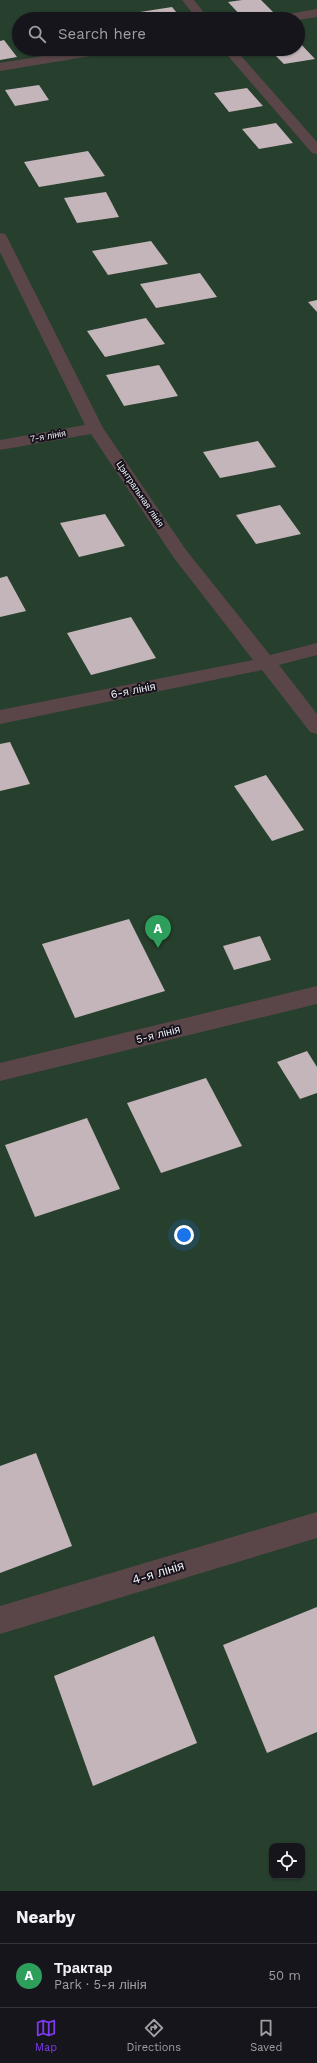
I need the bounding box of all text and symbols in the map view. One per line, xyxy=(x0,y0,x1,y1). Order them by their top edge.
search box xyxy=(12,12,305,56)
icon: search xyxy=(26,23,48,45)
text: Search here xyxy=(58,25,146,43)
street label: 7-я лінія xyxy=(29,428,67,444)
street label: Цэнтральная лінія xyxy=(114,459,166,529)
street label: 6-я лінія xyxy=(110,680,157,701)
pin: A xyxy=(145,915,171,948)
street label: 5-я лінія xyxy=(135,1023,182,1046)
your location xyxy=(174,1225,194,1245)
street label: 4-я лінія xyxy=(130,1557,186,1587)
map controls xyxy=(269,1843,305,1879)
button: locate xyxy=(269,1843,305,1879)
text: Nearby xyxy=(16,1907,75,1927)
text: Трактар xyxy=(54,1959,112,1977)
text: A xyxy=(25,1968,33,1983)
text: 50 m xyxy=(269,1968,301,1983)
text: Park · 5-я лінія xyxy=(54,1977,147,1992)
tab: Map xyxy=(35,2017,57,2054)
tab: Directions xyxy=(127,2017,181,2054)
tab: Saved xyxy=(250,2017,282,2054)

